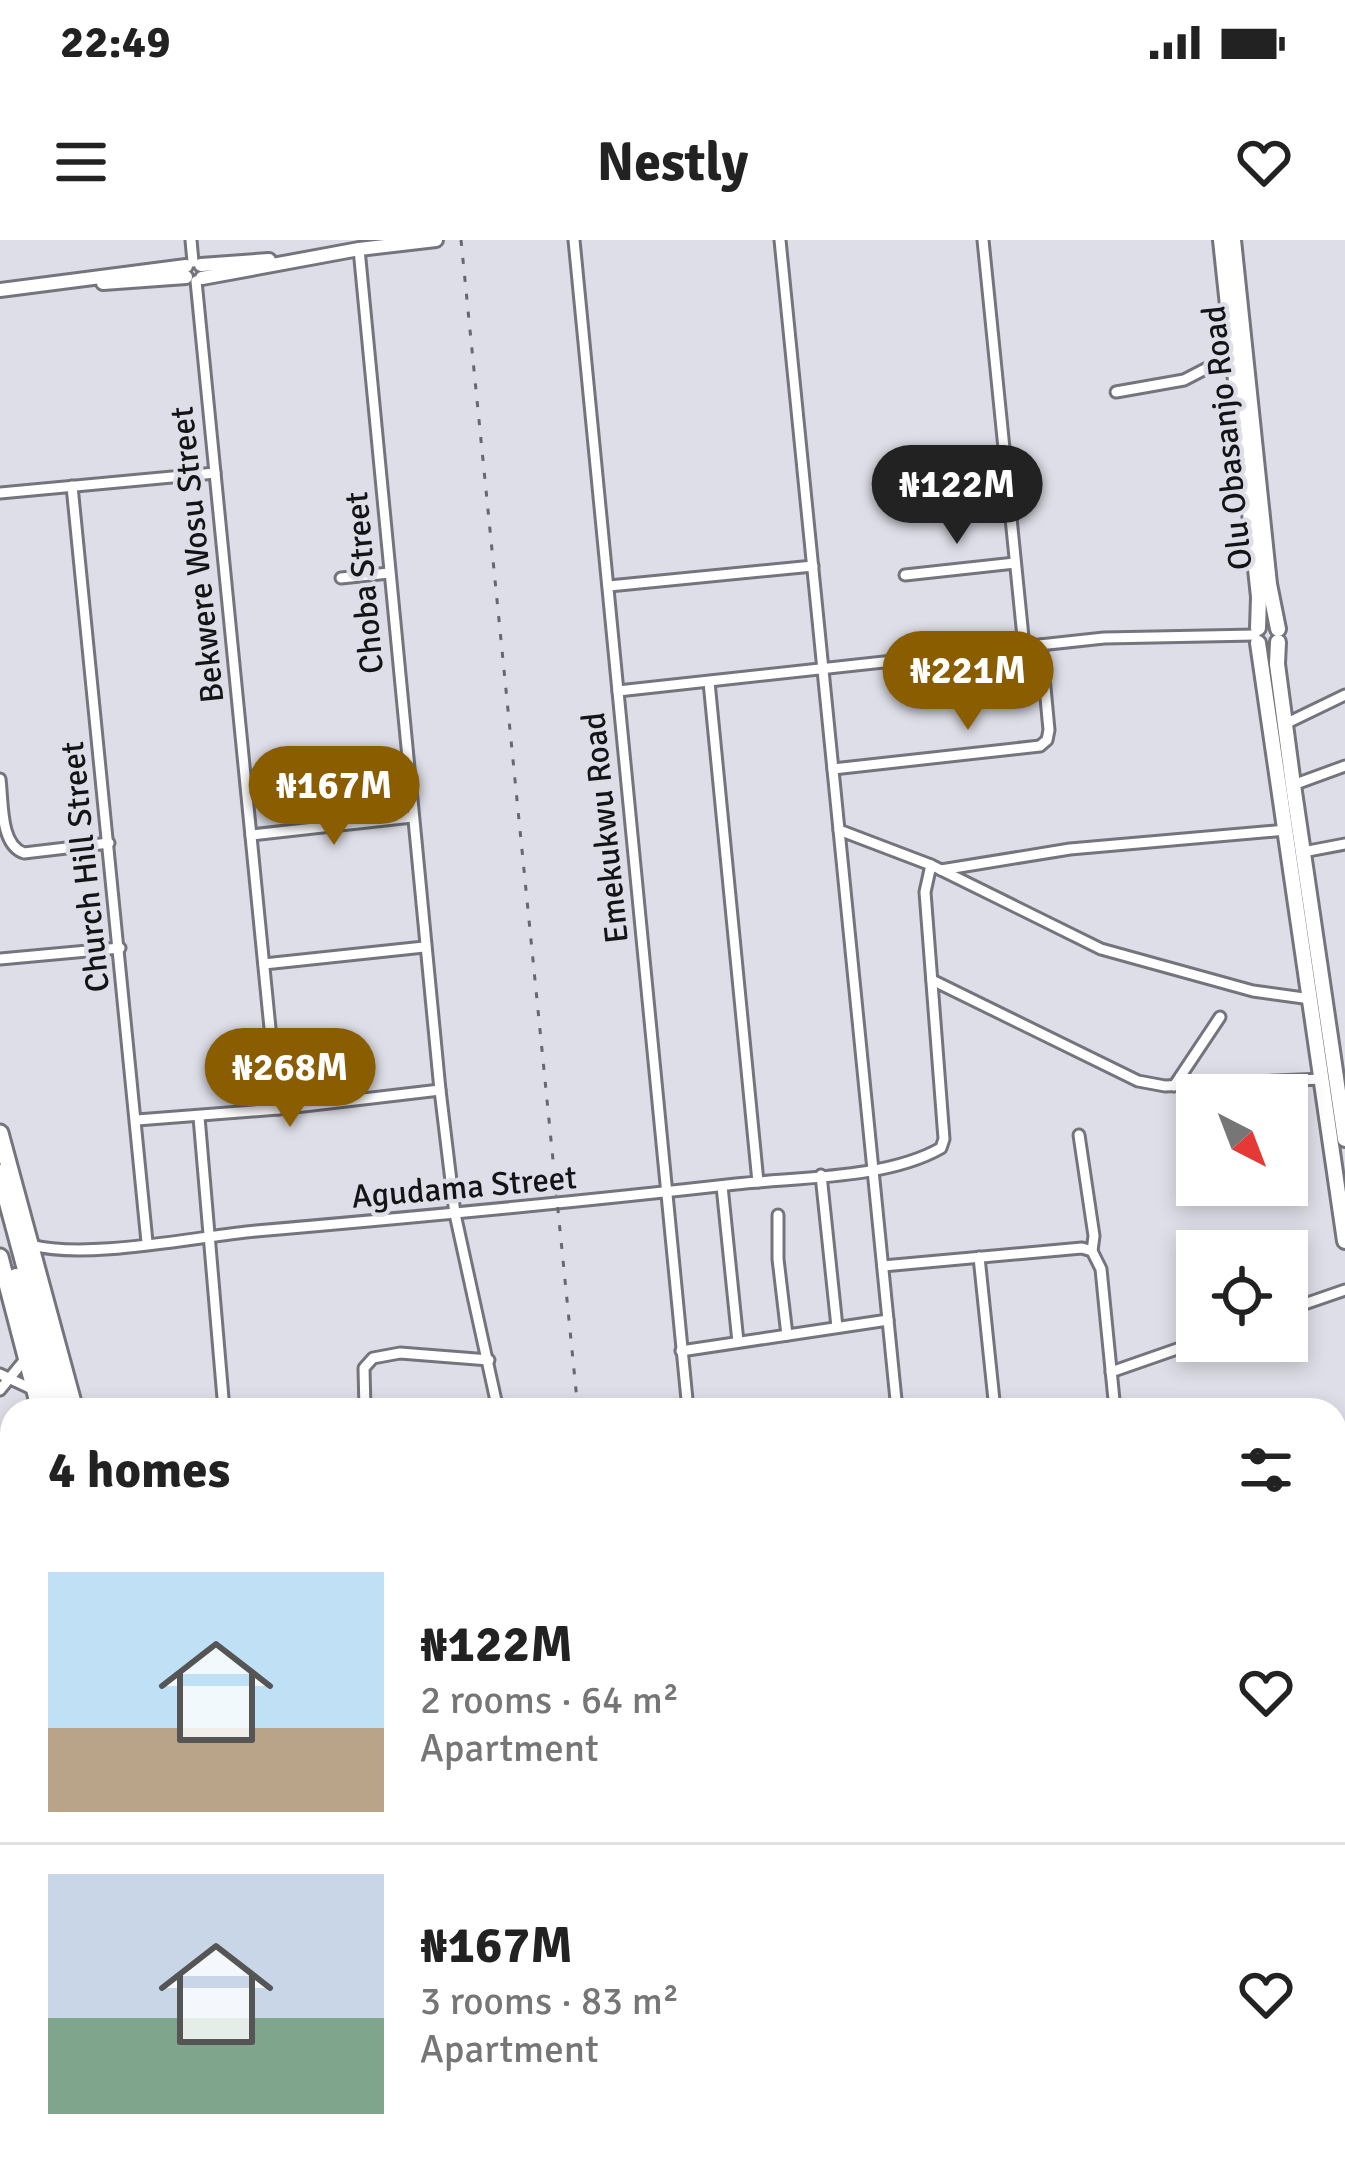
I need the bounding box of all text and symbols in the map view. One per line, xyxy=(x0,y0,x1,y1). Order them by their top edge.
text: 22:49 xyxy=(60,15,170,70)
icon: menu xyxy=(48,129,114,195)
text: Nestly xyxy=(597,129,748,196)
icon: heart xyxy=(1231,129,1297,195)
street label: Olu Obasanjo Road xyxy=(1193,304,1262,572)
street label: Bekwere Wosu Street xyxy=(162,405,233,705)
pin: ₦122M xyxy=(873,445,1041,547)
text: ₦122M xyxy=(899,460,1015,508)
street label: Choba Street xyxy=(336,490,393,676)
pin: ₦221M xyxy=(884,631,1052,733)
text: ₦221M xyxy=(910,646,1026,694)
street label: Emekukwu Road xyxy=(573,710,638,945)
street label: Church Hill Street xyxy=(52,740,119,994)
pin: ₦167M xyxy=(250,746,418,848)
text: ₦167M xyxy=(276,761,392,809)
pin: ₦268M xyxy=(206,1028,374,1130)
text: ₦268M xyxy=(232,1043,348,1091)
north arrow xyxy=(1176,1074,1308,1206)
map controls xyxy=(1176,1074,1308,1362)
street label: Agudama Street xyxy=(350,1157,578,1218)
button: locate xyxy=(1176,1230,1308,1362)
icon: filters xyxy=(1233,1437,1299,1503)
text: 4 homes xyxy=(48,1439,230,1502)
text: ₦122M xyxy=(420,1613,573,1676)
icon: home xyxy=(144,1620,288,1764)
icon: heart xyxy=(1233,1659,1299,1725)
text: 2 rooms · 64 m² xyxy=(420,1676,679,1724)
text: Apartment xyxy=(420,1724,599,1772)
text: ₦167M xyxy=(420,1914,573,1977)
icon: home xyxy=(144,1922,288,2066)
icon: heart xyxy=(1233,1961,1299,2027)
text: 3 rooms · 83 m² xyxy=(420,1977,679,2025)
text: Apartment xyxy=(420,2025,599,2073)

